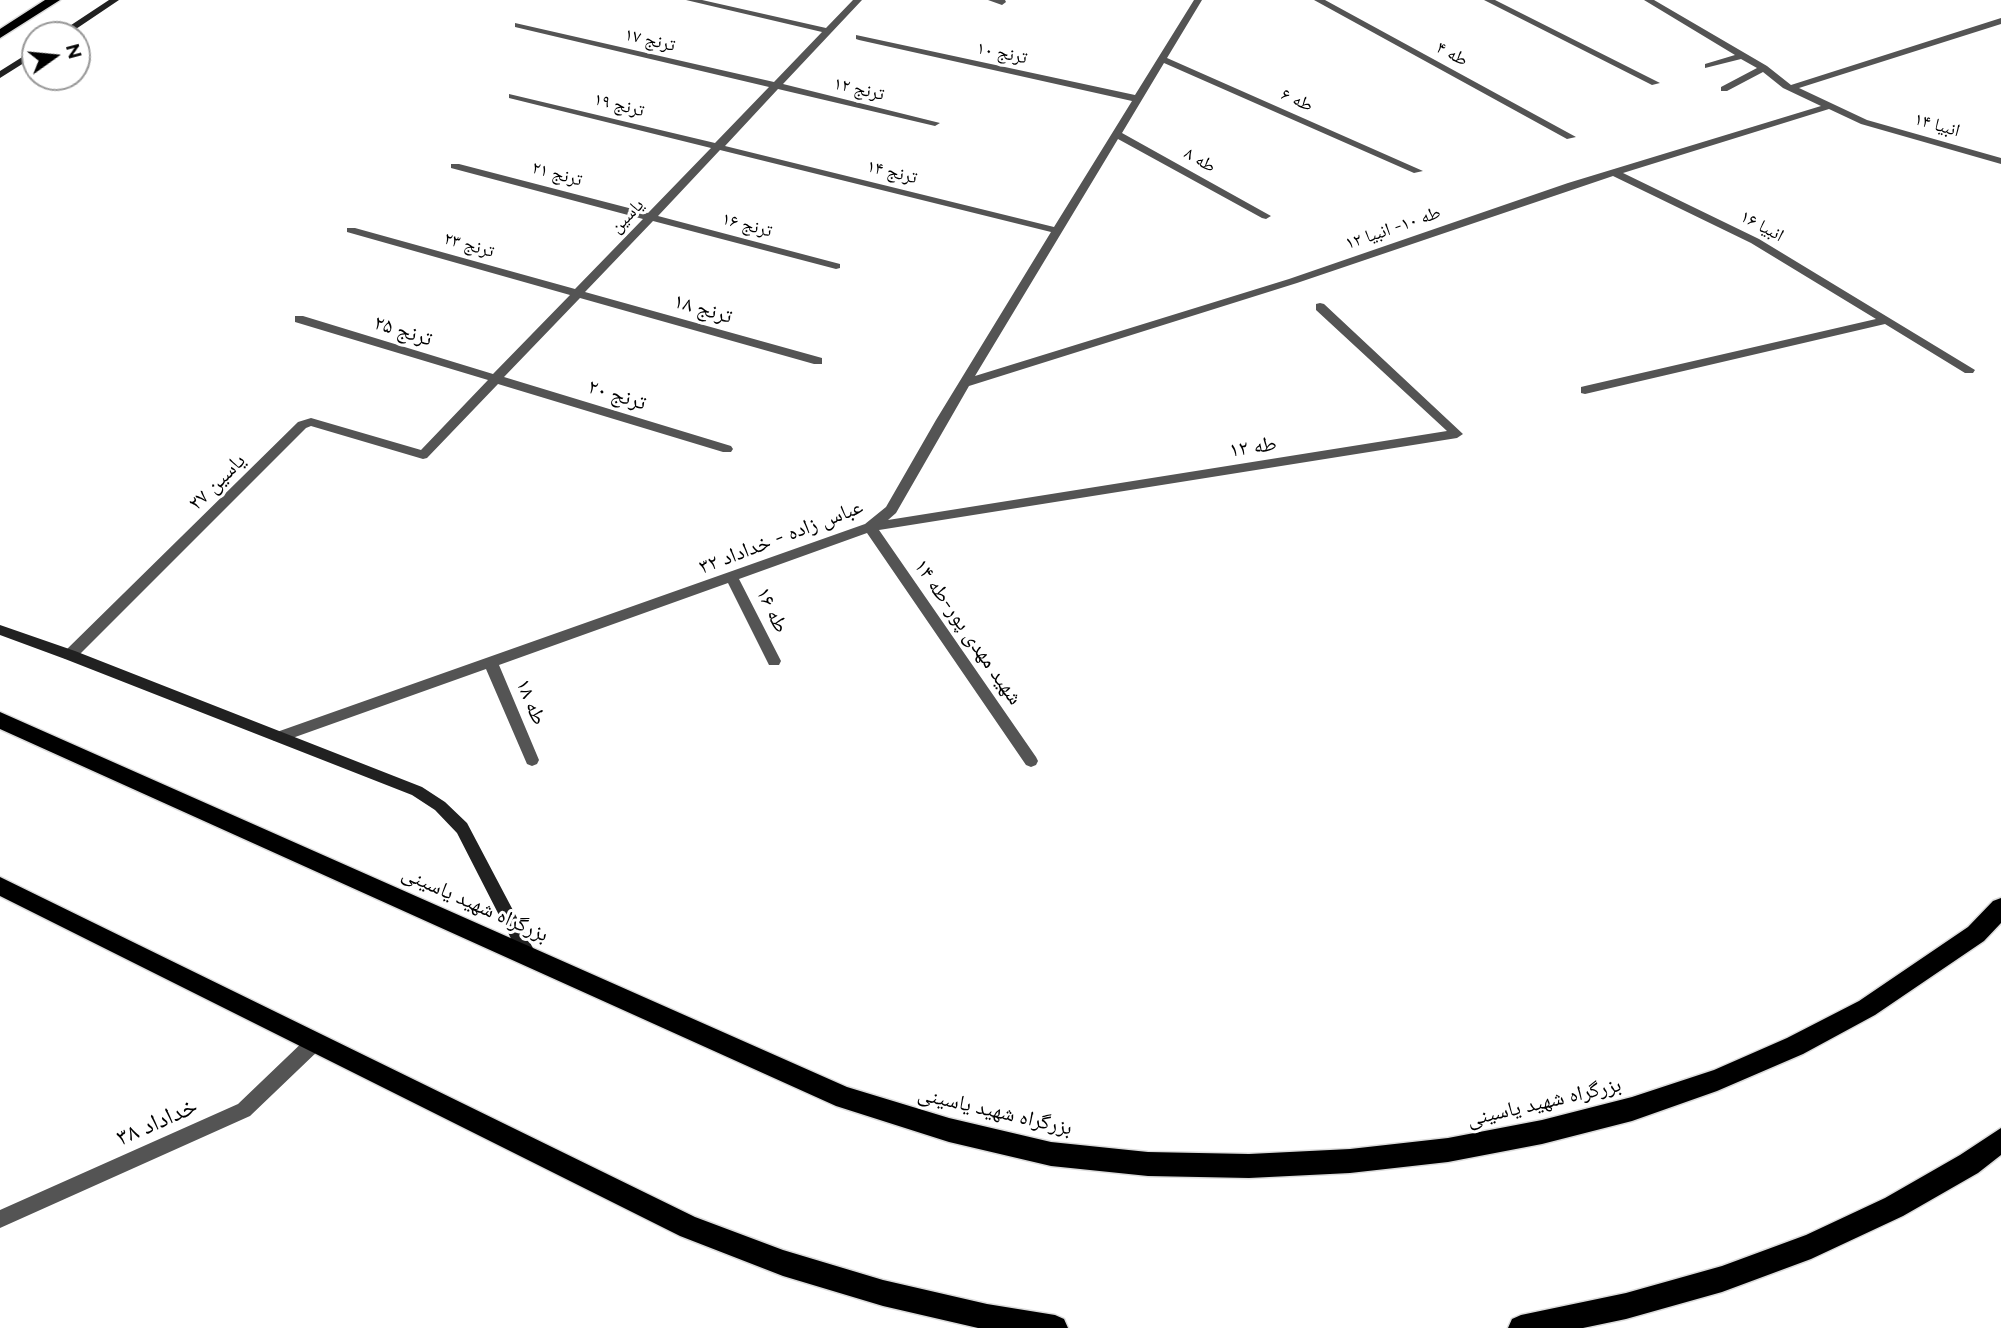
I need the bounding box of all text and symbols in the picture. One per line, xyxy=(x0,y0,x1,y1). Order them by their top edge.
north arrow xyxy=(21,21,91,91)
street label: ترنج ۱۷ xyxy=(623,24,677,56)
street label: ترنج ۱۰ xyxy=(975,37,1029,69)
street label: طه ۴ xyxy=(1432,37,1472,71)
text: N xyxy=(62,41,87,61)
street label: ترنج ۱۲ xyxy=(832,73,886,105)
street label: طه ۶ xyxy=(1278,83,1316,117)
street label: ترنج ۱۹ xyxy=(592,88,646,122)
street label: انبیا ۱۴ xyxy=(1912,108,1962,142)
street label: طه ۸ xyxy=(1180,143,1220,177)
street label: ترنج ۱۴ xyxy=(865,155,919,189)
street label: ترنج ۲۱ xyxy=(530,157,584,191)
street label: یاسین xyxy=(605,194,649,238)
street label: طه ۱۰- انبیا ۱۲ xyxy=(1343,202,1443,254)
street label: انبیا ۱۶ xyxy=(1736,206,1788,246)
street label: ترنج ۱۶ xyxy=(720,208,774,242)
street label: ترنج ۲۳ xyxy=(441,228,497,262)
street label: ترنج ۱۸ xyxy=(671,289,735,329)
street label: ترنج ۲۵ xyxy=(371,310,435,352)
street label: ترنج ۲۰ xyxy=(585,374,649,416)
street label: طه ۱۲ xyxy=(1228,431,1278,463)
street label: یاسین ۲۷ xyxy=(183,448,251,516)
street label: عباس زاده - خداداد ۳۲ xyxy=(695,494,867,580)
street label: شهید مهدی پور-طه ۱۴ xyxy=(908,554,1028,710)
street label: طه ۱۶ xyxy=(750,583,794,637)
street label: طه ۱۸ xyxy=(510,675,552,729)
street label: بزرگراه شهید یاسینی xyxy=(398,860,552,948)
street label: بزرگراه شهید یاسینی xyxy=(1464,1072,1624,1132)
street label: بزرگراه شهید یاسینی xyxy=(915,1081,1075,1141)
street label: خداداد ۳۸ xyxy=(112,1091,202,1153)

